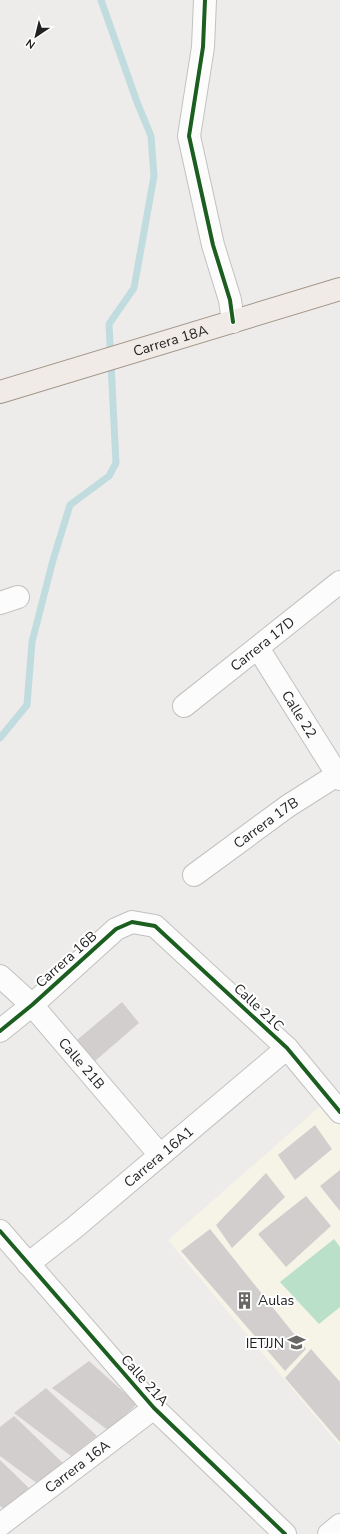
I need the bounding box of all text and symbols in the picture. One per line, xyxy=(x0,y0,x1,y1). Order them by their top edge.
north arrow xyxy=(16,16,56,56)
text: N xyxy=(23,35,38,52)
street label: Carrera 18A xyxy=(131,321,210,361)
street label: Carrera 17D xyxy=(226,613,299,676)
street label: Calle 22 xyxy=(277,687,321,742)
street label: Carrera 17B xyxy=(230,793,302,853)
street label: Carrera 16B xyxy=(32,927,101,992)
street label: Calle 21C xyxy=(229,979,288,1035)
street label: Calle 21B xyxy=(54,1034,109,1094)
street label: Carrera 16A1 xyxy=(120,1122,198,1192)
building icon: Aulas xyxy=(235,1290,255,1310)
place label: Aulas xyxy=(258,1291,295,1310)
school or university icon: IETJJN xyxy=(287,1333,307,1353)
place label: IETJJN xyxy=(246,1334,284,1353)
street label: Calle 21A xyxy=(117,1351,173,1410)
street label: Carrera 16A xyxy=(41,1436,114,1498)

